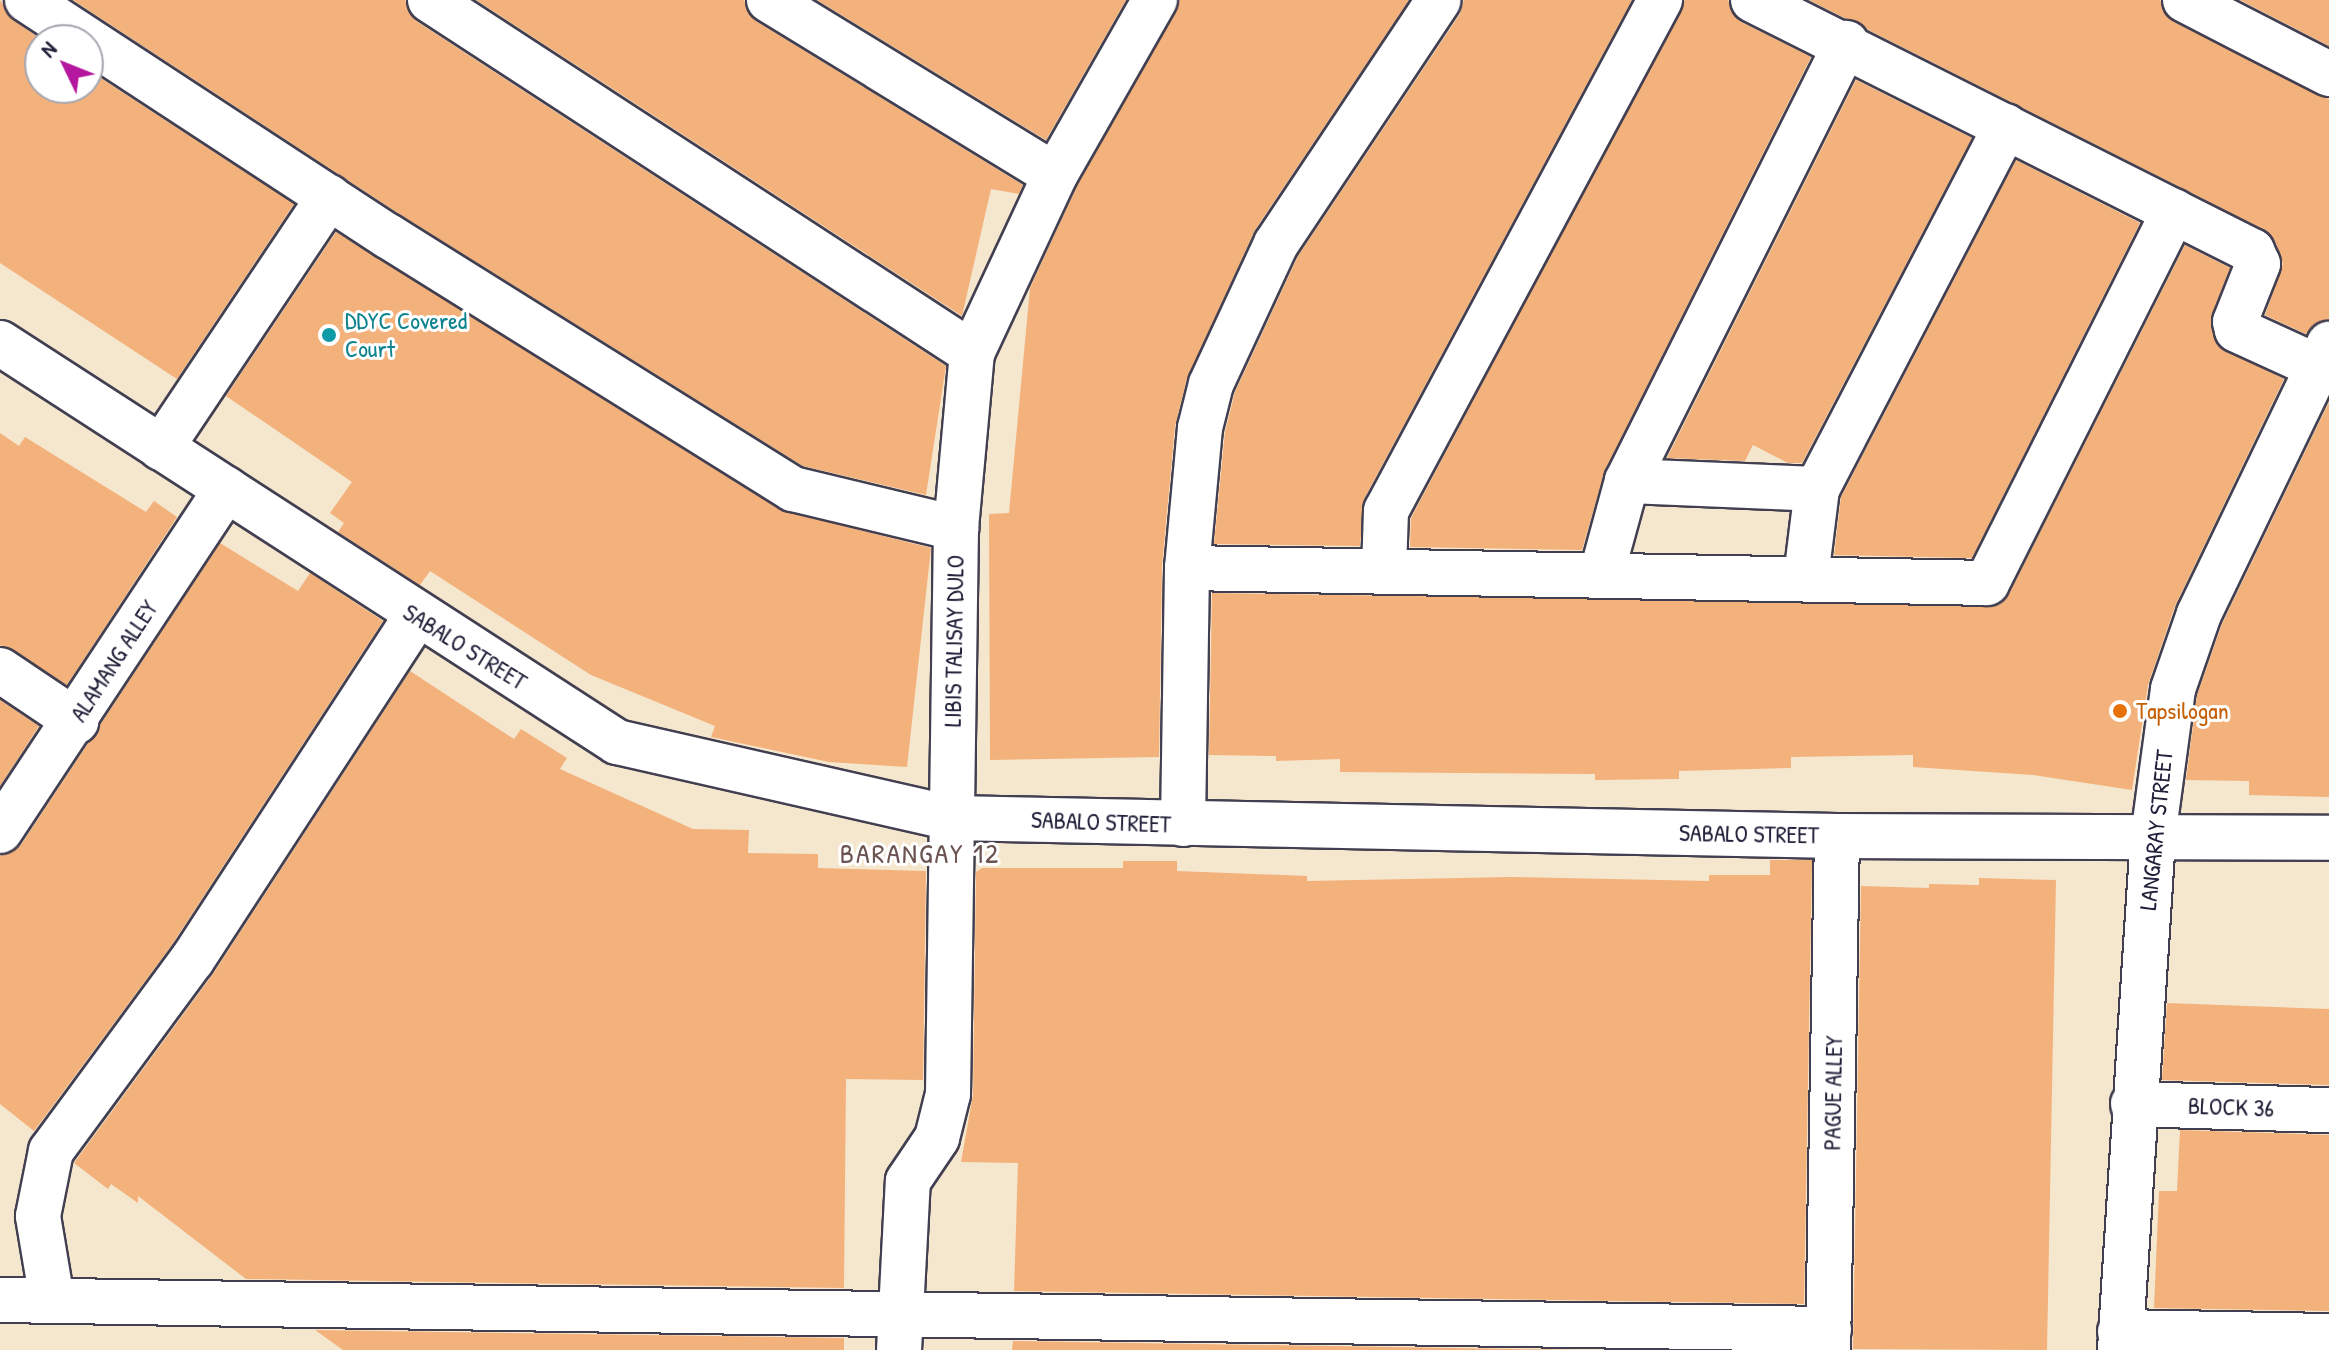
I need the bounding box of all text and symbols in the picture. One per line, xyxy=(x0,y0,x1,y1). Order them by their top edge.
north arrow xyxy=(24,24,104,104)
text: N xyxy=(33,34,63,64)
place label: DDYC Covered Court xyxy=(345,307,467,363)
marker: DDYC Covered Court xyxy=(320,326,338,344)
street label: LIBIS TALISAY DULO xyxy=(938,555,970,727)
street label: ALAMANG ALLEY xyxy=(64,595,164,727)
street label: SABALO STREET xyxy=(398,598,532,696)
place label: Tapsilogan xyxy=(2136,697,2229,725)
marker: Tapsilogan xyxy=(2111,702,2129,720)
street label: LANGARAY STREET xyxy=(2133,748,2179,912)
street label: SABALO STREET xyxy=(1031,805,1171,839)
street label: SABALO STREET xyxy=(1679,818,1819,850)
district label: BARANGAY 12 xyxy=(840,836,1000,870)
street label: PAGUE ALLEY xyxy=(1818,1035,1848,1151)
street label: BLOCK 36 xyxy=(2188,1091,2274,1123)

